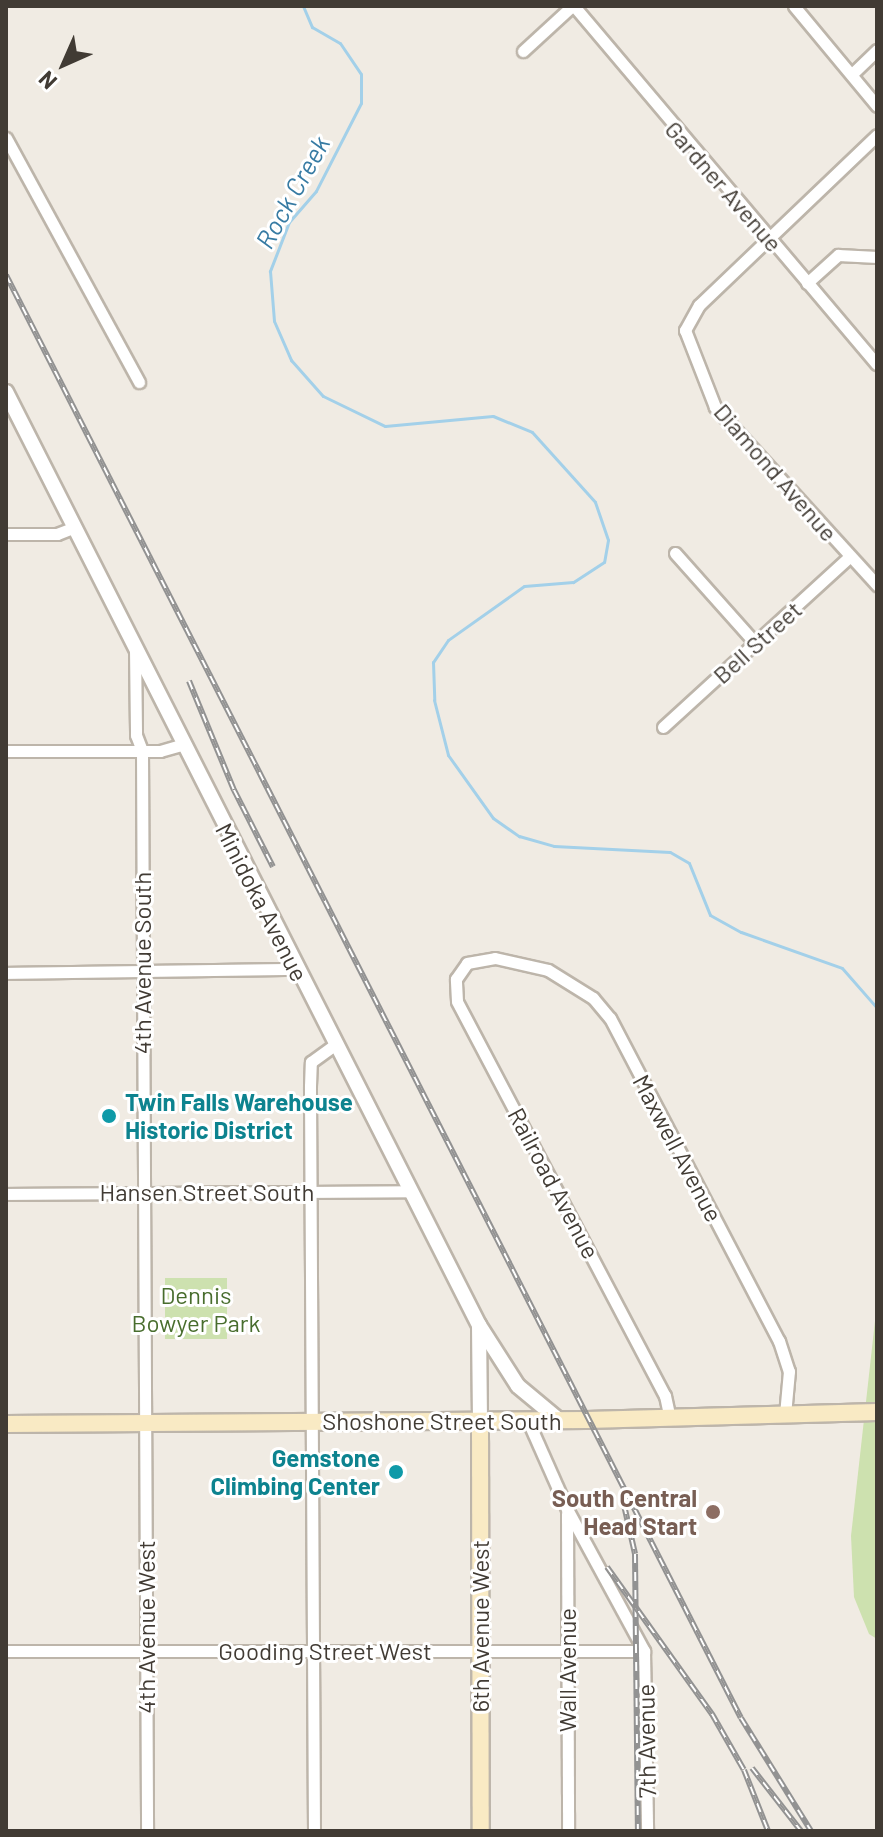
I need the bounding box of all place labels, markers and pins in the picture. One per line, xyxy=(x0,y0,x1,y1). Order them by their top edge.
place label: Twin Falls Warehouse Historic District xyxy=(125,1088,353,1144)
marker: Twin Falls Warehouse Historic District xyxy=(100,1107,118,1125)
place label: Gemstone Climbing Center xyxy=(210,1444,380,1500)
marker: Gemstone Climbing Center xyxy=(387,1463,405,1481)
place label: South Central Head Start xyxy=(552,1484,697,1540)
marker: South Central Head Start xyxy=(704,1503,722,1521)

